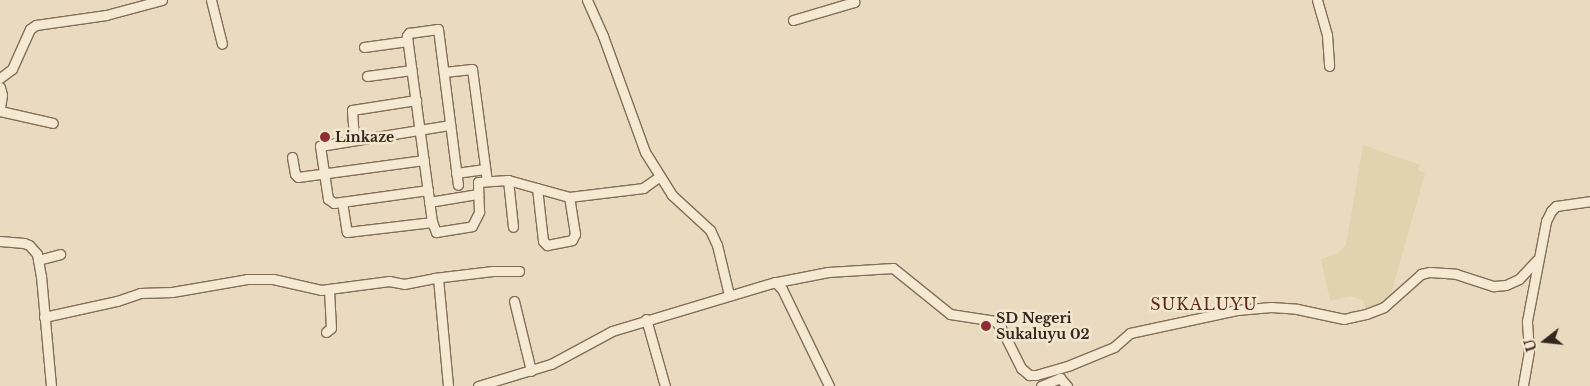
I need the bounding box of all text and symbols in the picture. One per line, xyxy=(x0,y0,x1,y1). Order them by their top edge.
place label: Linkaze xyxy=(335,129,394,145)
marker: Linkaze xyxy=(319,131,331,143)
district label: SUKALUYU xyxy=(1149,294,1259,314)
place label: SD Negeri Sukaluyu 02 xyxy=(996,310,1090,342)
north arrow xyxy=(1520,316,1570,366)
marker: SD Negeri Sukaluyu 02 xyxy=(980,320,992,332)
text: U xyxy=(1520,337,1541,354)

